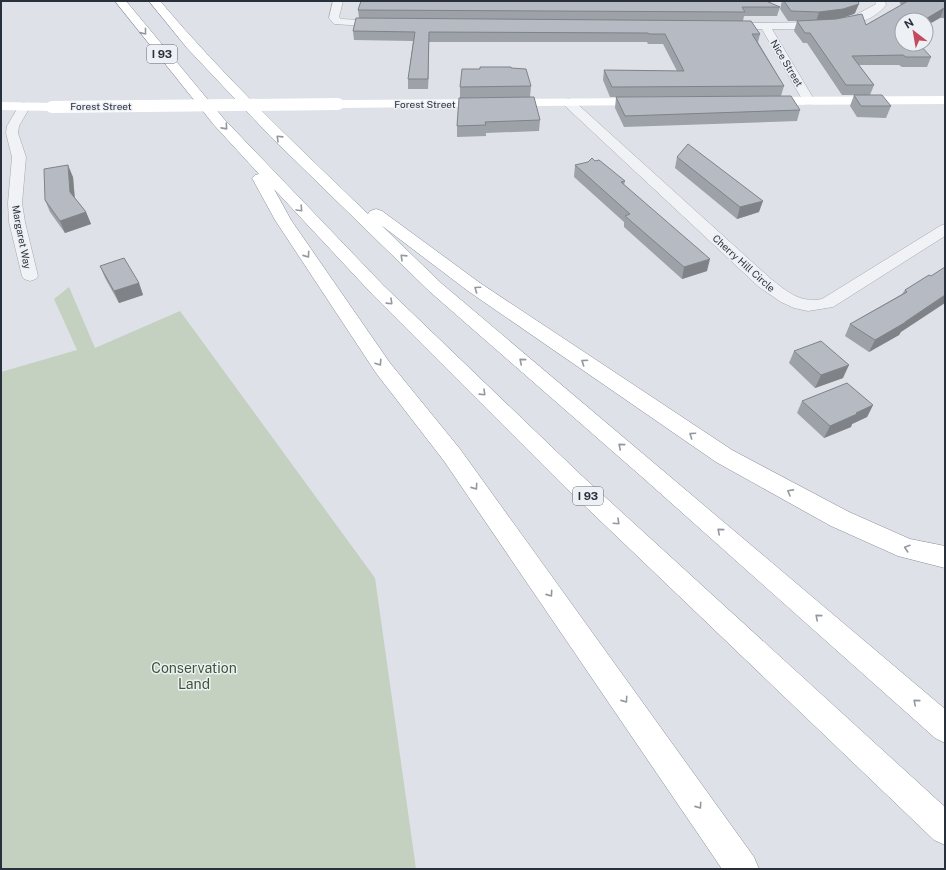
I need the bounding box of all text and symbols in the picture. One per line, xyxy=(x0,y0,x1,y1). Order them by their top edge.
north arrow xyxy=(894,12,934,52)
text: N xyxy=(902,16,916,31)
one-way arrow xyxy=(140,27,147,34)
street label: Nice Street xyxy=(768,37,806,89)
road number: I 93 xyxy=(147,45,177,63)
street label: Forest Street xyxy=(394,98,456,110)
street label: Forest Street xyxy=(70,100,132,112)
one-way arrow xyxy=(220,123,227,130)
one-way arrow xyxy=(276,135,284,142)
street label: Margaret Way xyxy=(10,204,34,271)
one-way arrow xyxy=(295,204,302,211)
street label: Cherry Hill Circle xyxy=(710,232,778,294)
one-way arrow xyxy=(302,251,310,258)
one-way arrow xyxy=(400,254,408,262)
one-way arrow xyxy=(474,287,481,294)
one-way arrow xyxy=(385,297,393,305)
one-way arrow xyxy=(375,359,382,366)
one-way arrow xyxy=(519,359,526,366)
one-way arrow xyxy=(581,359,588,367)
one-way arrow xyxy=(478,388,486,396)
one-way arrow xyxy=(689,432,696,439)
one-way arrow xyxy=(618,443,625,450)
one-way arrow xyxy=(470,483,477,490)
road number: I 93 xyxy=(573,487,603,505)
one-way arrow xyxy=(787,490,794,497)
one-way arrow xyxy=(612,517,620,525)
one-way arrow xyxy=(717,529,724,536)
one-way arrow xyxy=(904,544,911,553)
one-way arrow xyxy=(545,589,552,596)
one-way arrow xyxy=(815,614,822,621)
park label: Conservation Land xyxy=(151,660,237,692)
one-way arrow xyxy=(620,696,627,703)
one-way arrow xyxy=(913,700,920,707)
one-way arrow xyxy=(694,802,702,809)

